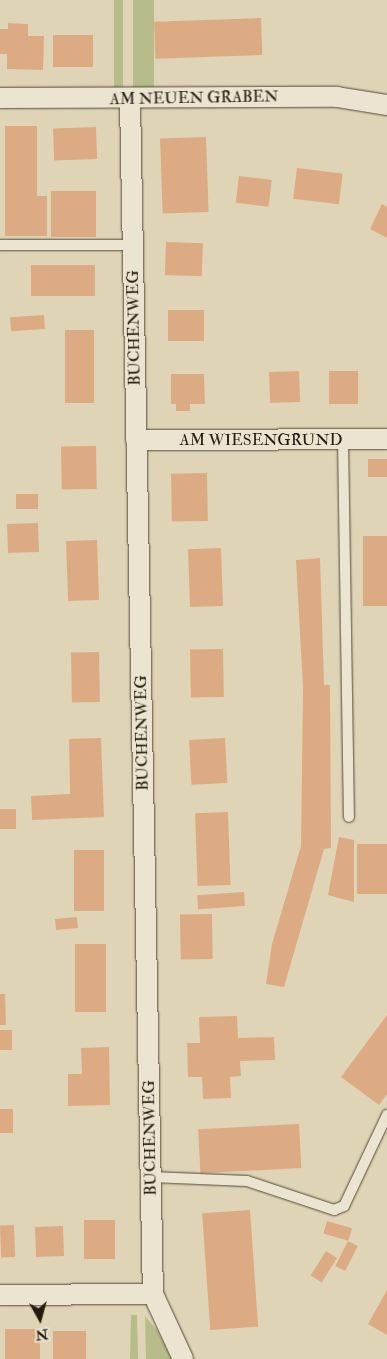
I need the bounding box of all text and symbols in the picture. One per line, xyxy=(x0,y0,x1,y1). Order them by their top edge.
street label: AM NEUEN GRABEN xyxy=(109,87,279,109)
street label: BUCHENWEG xyxy=(123,270,145,386)
street label: AM WIESENGRUND xyxy=(179,430,343,450)
street label: BUCHENWEG xyxy=(131,675,153,791)
street label: BUCHENWEG xyxy=(139,1080,161,1196)
north arrow xyxy=(15,1294,65,1344)
text: N xyxy=(35,1325,49,1344)

